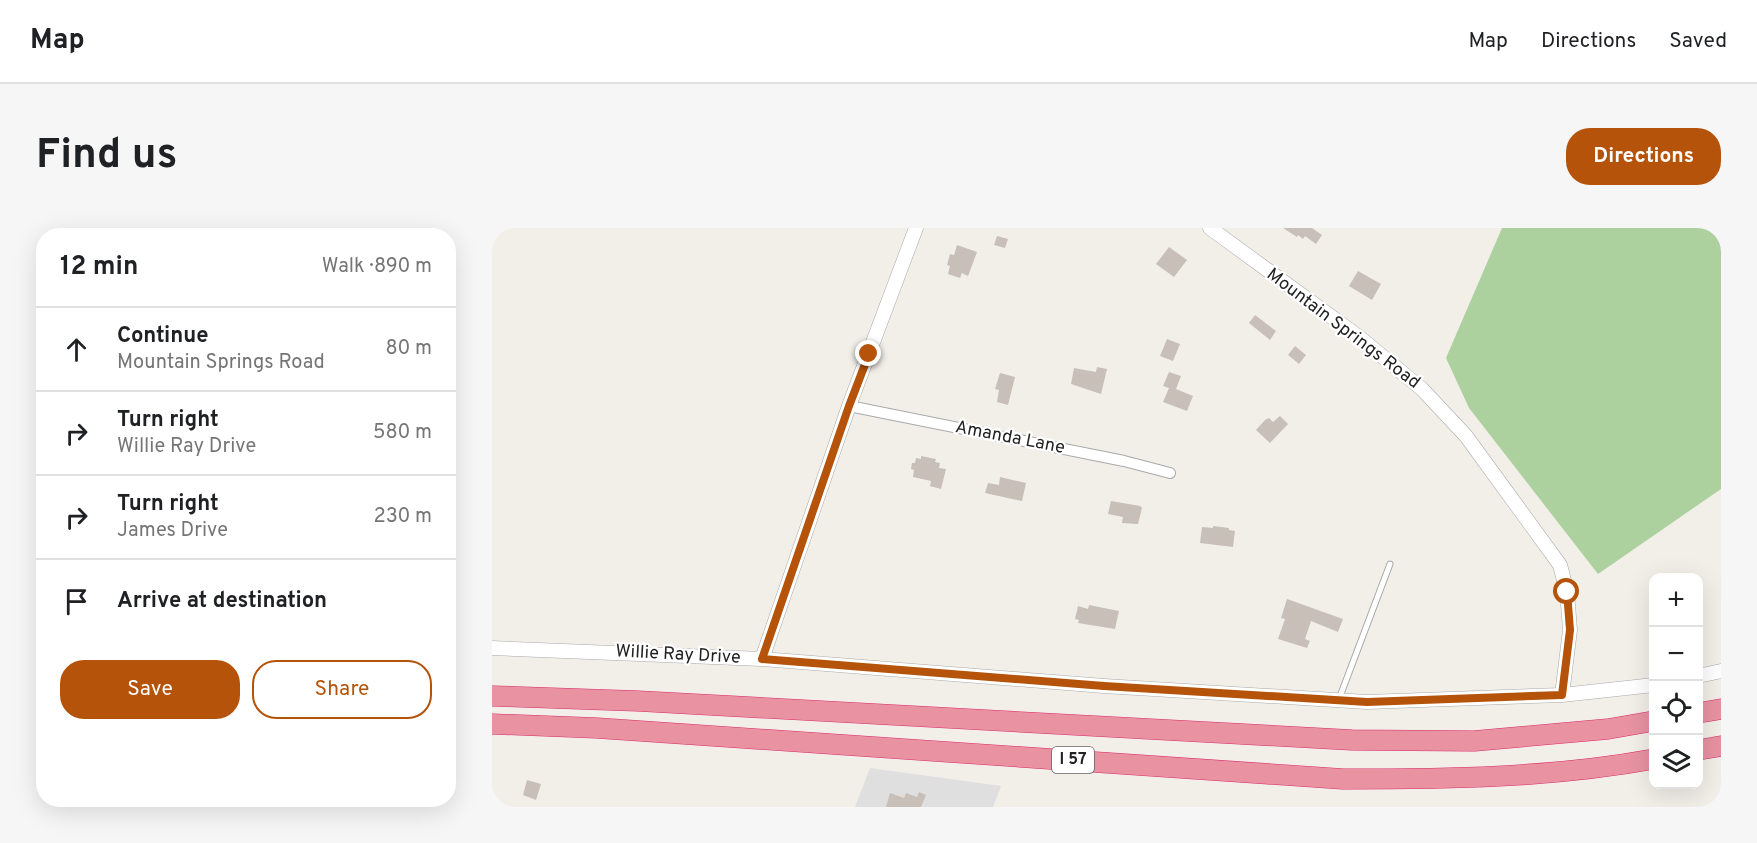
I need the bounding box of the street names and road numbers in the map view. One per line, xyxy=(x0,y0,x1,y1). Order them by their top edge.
street label: Mountain Springs Road xyxy=(1261,264,1425,394)
street label: Amanda Lane xyxy=(953,416,1067,460)
street label: Willie Ray Drive xyxy=(615,640,741,670)
road number: I 57 xyxy=(1052,747,1094,773)

